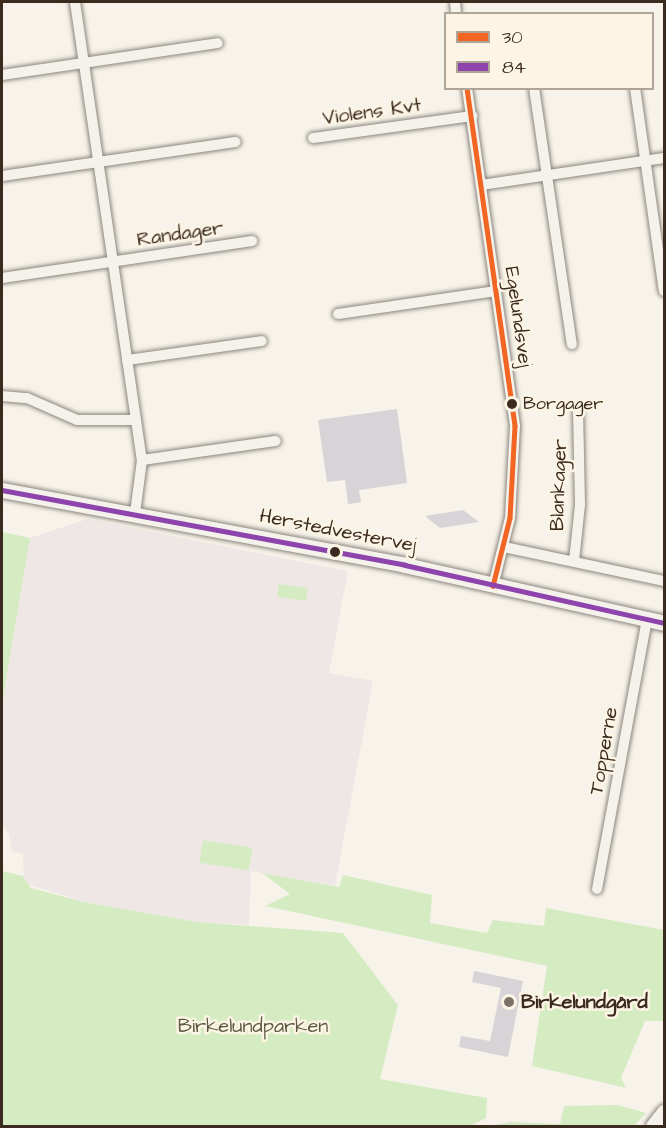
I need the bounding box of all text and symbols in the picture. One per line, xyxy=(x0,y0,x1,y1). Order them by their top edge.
legend xyxy=(444,12,654,90)
text: 30 xyxy=(502,25,523,50)
text: 84 xyxy=(502,55,526,80)
street label: Violens Kvt xyxy=(321,93,423,131)
street label: Randager xyxy=(135,216,225,252)
street label: Egelundsvej xyxy=(499,265,537,369)
place label: Borgager xyxy=(523,393,603,415)
marker: Borgager xyxy=(506,398,518,410)
street label: Blankager xyxy=(545,439,573,531)
street label: Herstedvestervej xyxy=(258,504,418,558)
unlabelled marker xyxy=(329,546,341,558)
street label: Topperne xyxy=(584,705,624,797)
place label: Birkelundgård xyxy=(521,990,648,1014)
marker: Birkelundgård xyxy=(502,995,516,1009)
park label: Birkelundparken xyxy=(178,1014,328,1038)

